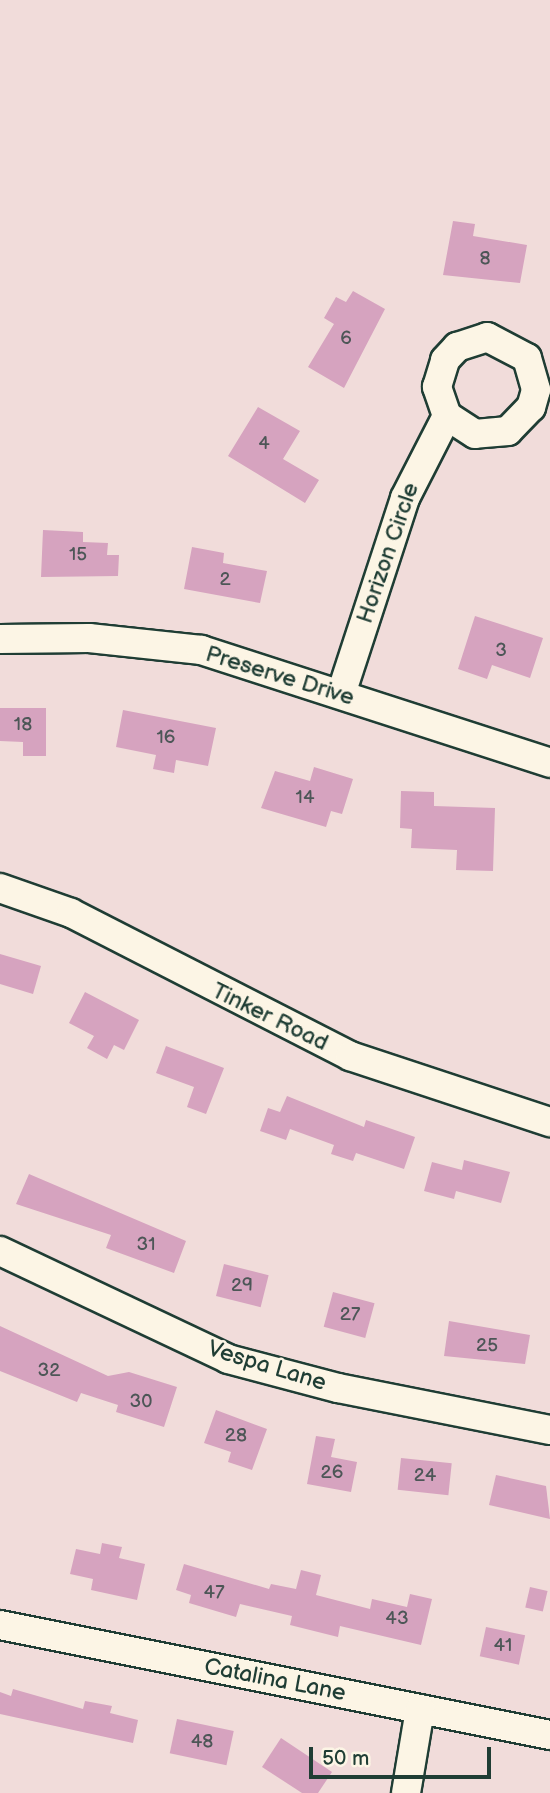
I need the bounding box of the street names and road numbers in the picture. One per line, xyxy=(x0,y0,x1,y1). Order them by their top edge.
street label: Horizon Circle xyxy=(351,479,425,627)
street label: Preserve Drive xyxy=(202,640,358,712)
street label: Tinker Road xyxy=(207,977,333,1057)
street label: Vespa Lane xyxy=(205,1335,329,1397)
street label: Catalina Lane xyxy=(202,1653,348,1707)

